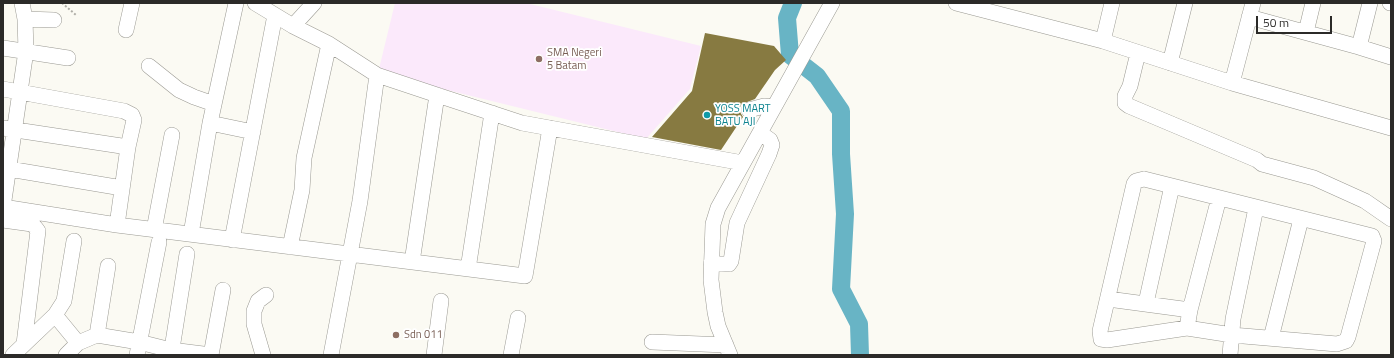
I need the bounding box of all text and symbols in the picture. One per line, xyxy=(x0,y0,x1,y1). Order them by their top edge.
scale bar xyxy=(1258,8,1334,34)
text: 50 m xyxy=(1263,13,1289,32)
place label: SMA Negeri 5 Batam xyxy=(547,46,602,72)
marker: SMA Negeri 5 Batam xyxy=(534,54,544,64)
place label: YOSS MART BATU AJI xyxy=(715,102,770,128)
marker: YOSS MART BATU AJI xyxy=(702,110,712,120)
place label: Sdn 011 xyxy=(404,328,443,342)
marker: Sdn 011 xyxy=(391,330,401,340)

